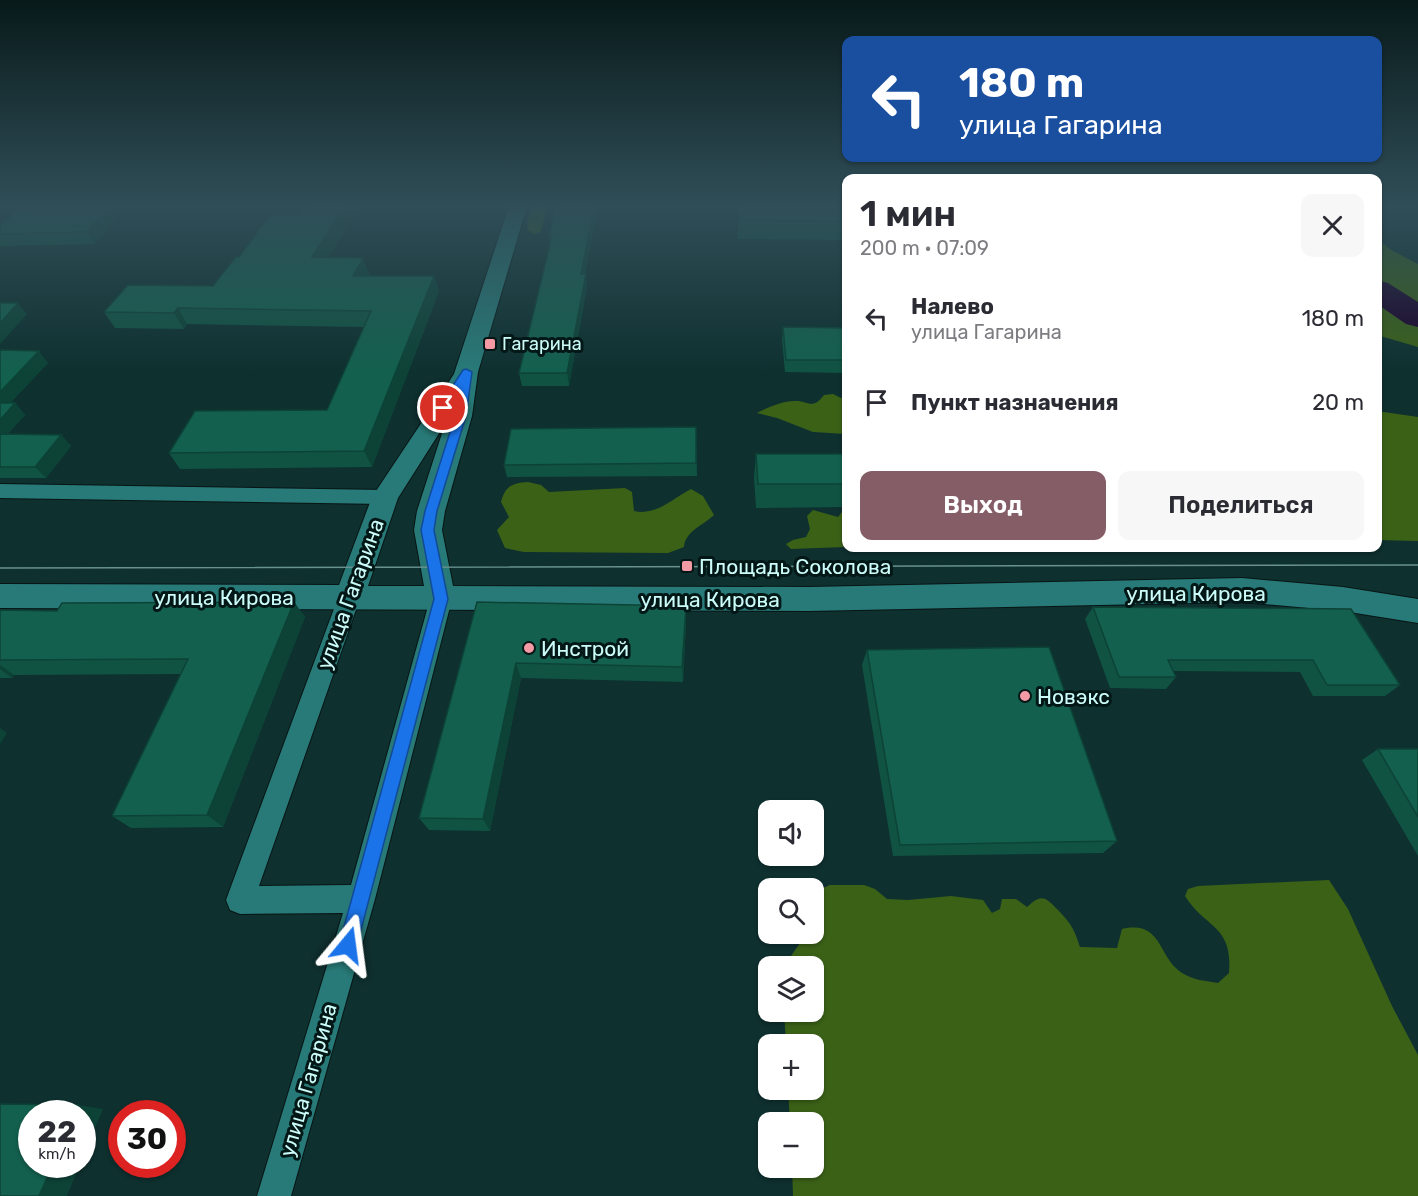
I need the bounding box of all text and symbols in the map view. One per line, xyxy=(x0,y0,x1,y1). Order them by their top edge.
text: 180 m xyxy=(959,58,1084,108)
icon: left xyxy=(860,60,938,138)
text: улица Гагарина xyxy=(959,109,1163,141)
text: 1 мин xyxy=(860,192,956,235)
button: close xyxy=(1301,194,1364,257)
text: 200 m · 07:09 xyxy=(860,236,989,260)
text: Налево xyxy=(911,293,994,320)
icon: left xyxy=(860,302,893,335)
text: 180 m xyxy=(1302,305,1364,332)
text: улица Гагарина xyxy=(911,320,1062,344)
place label: Гагарина xyxy=(502,333,582,355)
marker: Гагарина xyxy=(483,337,497,351)
pin xyxy=(417,382,468,433)
icon: arrive xyxy=(860,386,893,419)
text: Пункт назначения xyxy=(911,389,1119,416)
text: 20 m xyxy=(1312,389,1364,416)
icon: arrive xyxy=(426,391,459,424)
button: Выход xyxy=(860,471,1106,540)
button: Поделиться xyxy=(1118,471,1364,540)
street label: улица Гагарина xyxy=(311,515,389,673)
place label: Площадь Соколова xyxy=(699,554,891,579)
marker: Площадь Соколова xyxy=(680,559,694,573)
street label: улица Кирова xyxy=(1126,581,1266,606)
street label: улица Кирова xyxy=(154,585,294,610)
street label: улица Кирова xyxy=(640,587,780,612)
place label: Инстрой xyxy=(541,636,629,661)
marker: Инстрой xyxy=(522,641,536,655)
place label: Новэкс xyxy=(1037,684,1110,709)
marker: Новэкс xyxy=(1018,689,1032,703)
map controls xyxy=(758,800,824,1178)
button: sound xyxy=(758,800,824,866)
button: search xyxy=(758,878,824,944)
position arrow xyxy=(316,913,380,977)
button: layers xyxy=(758,956,824,1022)
street label: улица Гагарина xyxy=(274,1000,342,1160)
button: + xyxy=(758,1034,824,1100)
speed limit sign: 30 xyxy=(108,1100,186,1178)
button: − xyxy=(758,1112,824,1178)
text: 22 xyxy=(38,1114,77,1150)
text: km/h xyxy=(38,1145,76,1163)

